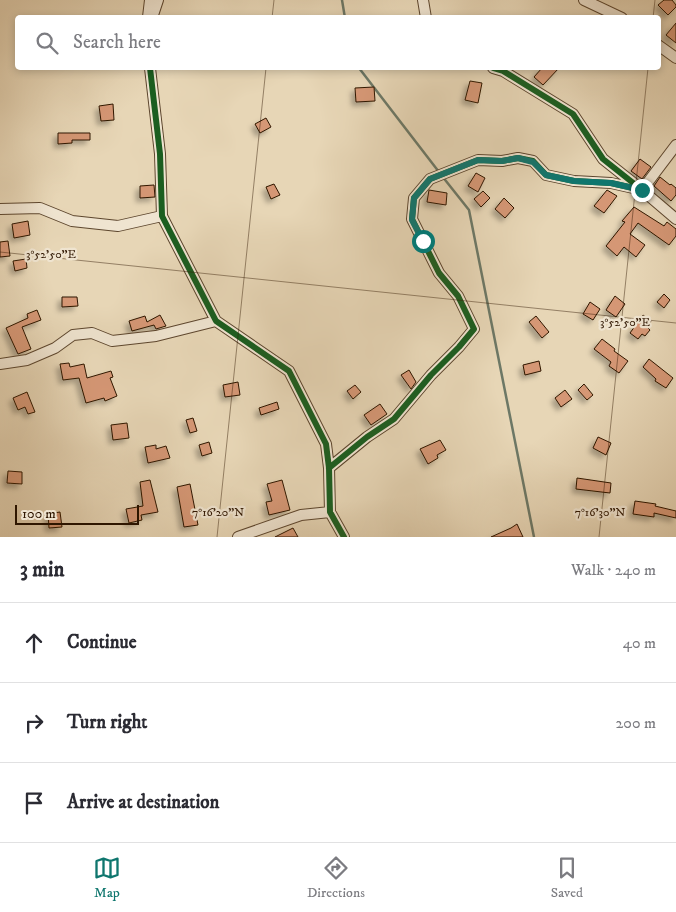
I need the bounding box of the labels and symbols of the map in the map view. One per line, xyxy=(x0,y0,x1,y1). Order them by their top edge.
route end xyxy=(631,179,654,202)
route start xyxy=(412,230,435,253)
text: 3°52'50"E xyxy=(26,247,77,262)
text: 3°52'50"E xyxy=(600,315,651,330)
scale bar xyxy=(15,502,139,525)
text: 7°16'20"N xyxy=(192,505,244,520)
text: 7°16'30"N xyxy=(575,505,625,520)

